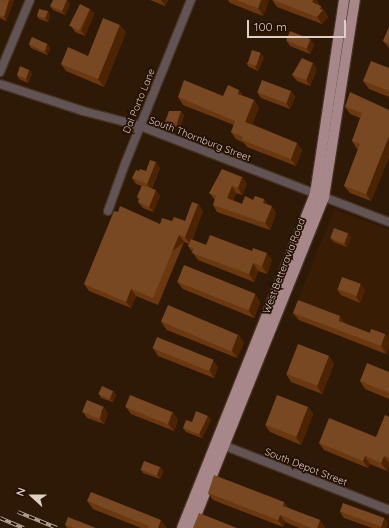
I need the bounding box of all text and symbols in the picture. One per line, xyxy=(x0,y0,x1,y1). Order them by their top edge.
scale bar xyxy=(249,12,348,38)
text: 100 m xyxy=(254,19,287,34)
street label: Dal Porto Lane xyxy=(121,67,157,135)
street label: South Thornburg Street xyxy=(147,114,253,164)
street label: West Betteravia Road xyxy=(260,217,308,315)
street label: South Depot Street xyxy=(263,446,349,488)
north arrow xyxy=(12,476,52,516)
text: N xyxy=(13,485,29,498)

